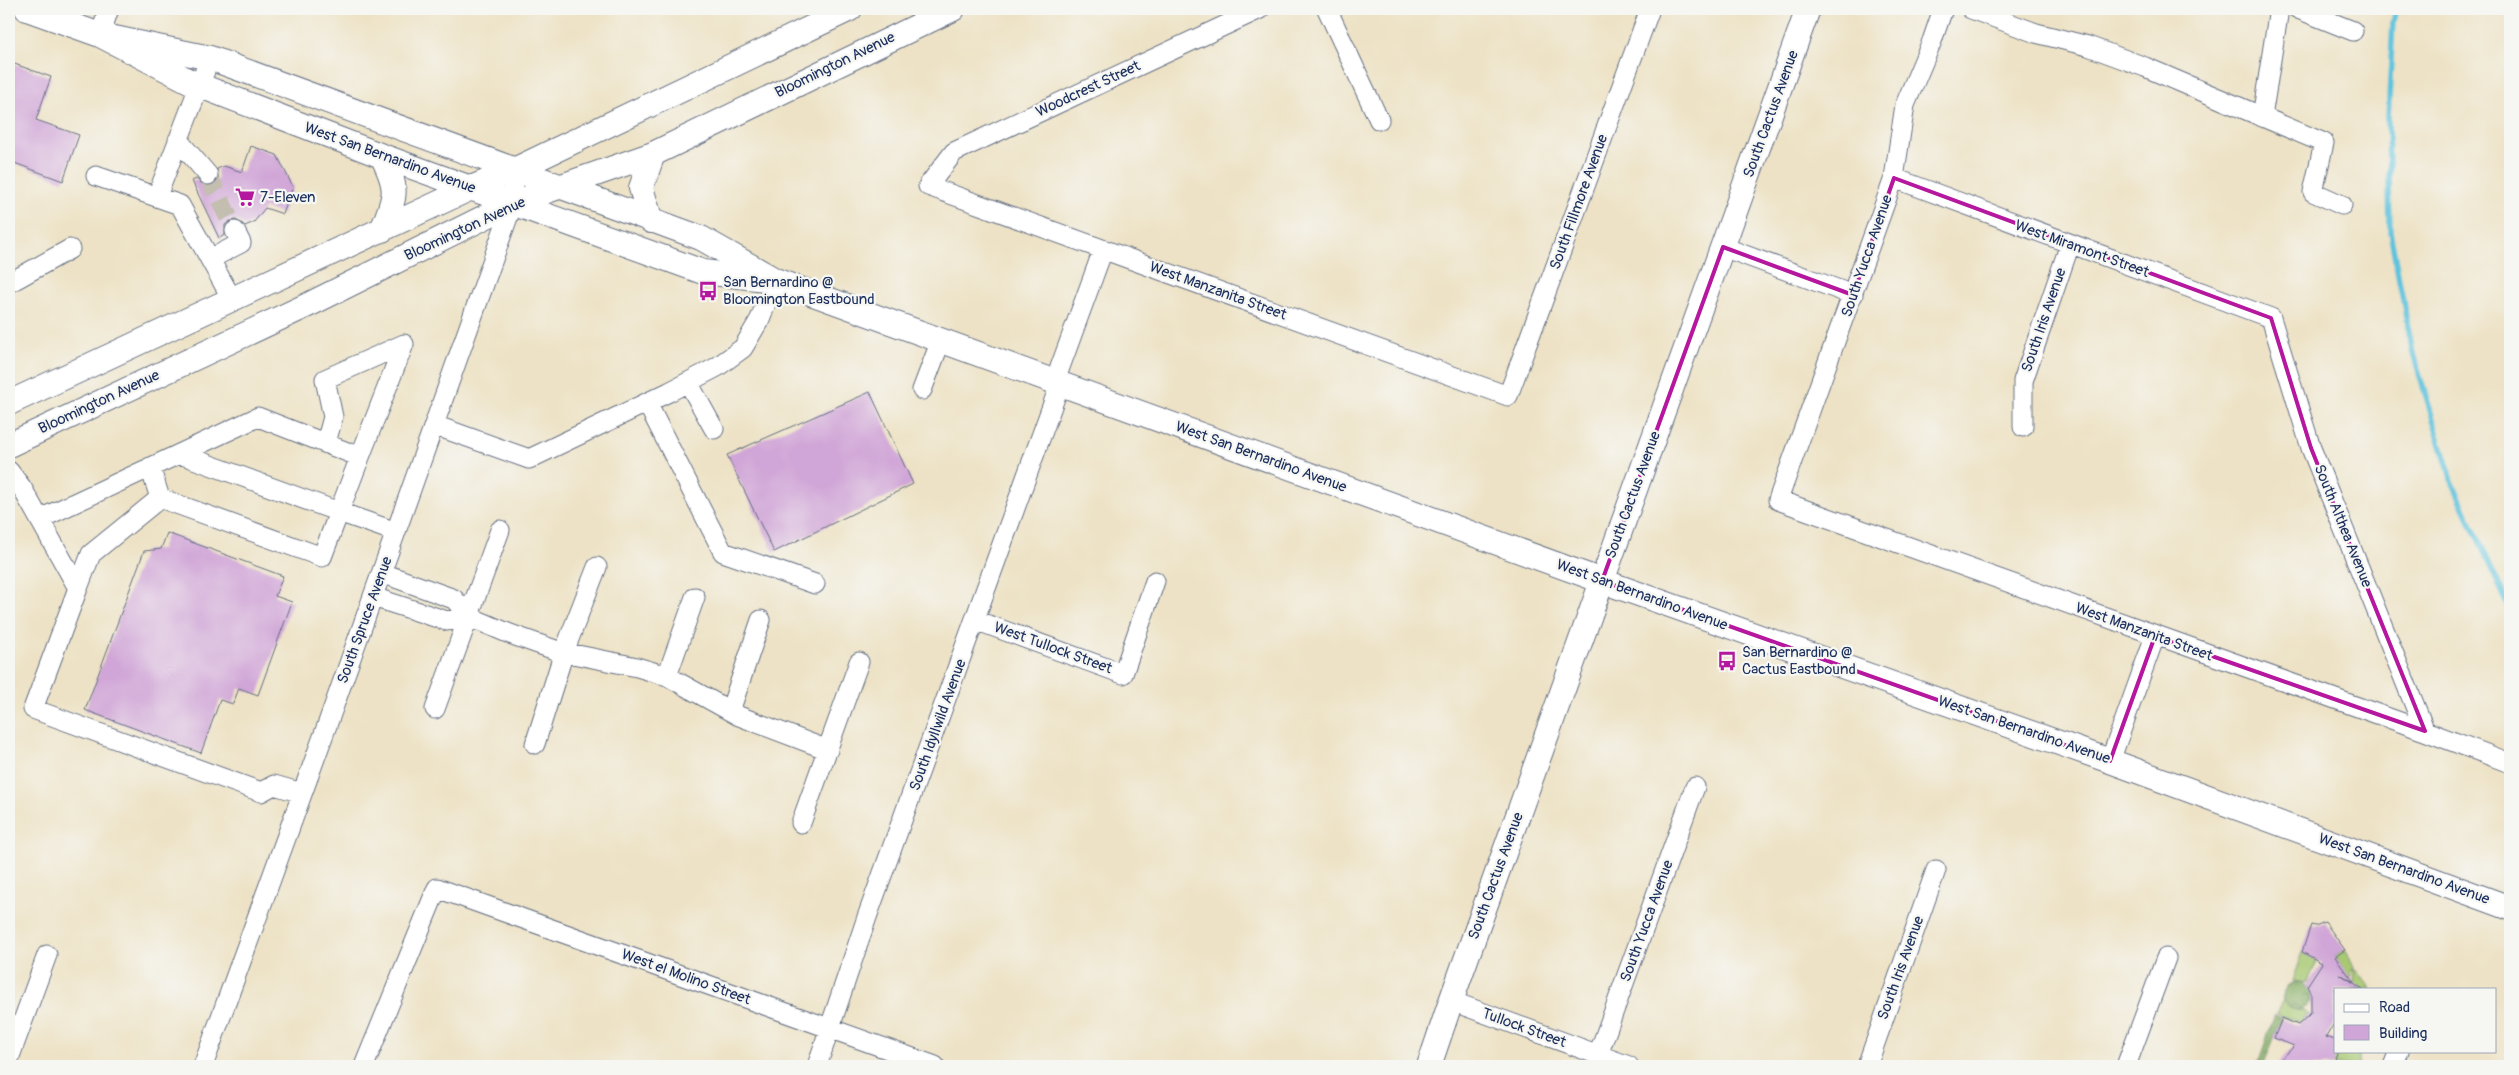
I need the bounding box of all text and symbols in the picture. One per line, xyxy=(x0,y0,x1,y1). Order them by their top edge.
street label: Bloomington Avenue xyxy=(772,27,899,102)
street label: South Cactus Avenue xyxy=(1739,47,1803,180)
street label: Woodcrest Street xyxy=(1033,56,1144,121)
street label: West San Bernardino Avenue xyxy=(302,118,479,198)
street label: South Fillmore Avenue xyxy=(1546,131,1613,272)
supermarket icon: 7-Eleven xyxy=(234,186,256,208)
place label: 7-Eleven xyxy=(260,188,315,207)
street label: Bloomington Avenue xyxy=(401,192,529,265)
street label: South Yucca Avenue xyxy=(1837,192,1897,320)
street label: West Miramont Street xyxy=(2012,216,2153,282)
street label: West Manzanita Street xyxy=(1147,257,1290,325)
street label: South Iris Avenue xyxy=(2017,265,2071,375)
place label: San Bernardino @ Bloomington Eastbound xyxy=(723,273,875,309)
bus stop icon: San Bernardino @ Bloomington Eastbound xyxy=(697,280,719,302)
street label: Bloomington Avenue xyxy=(35,365,163,438)
street label: West San Bernardino Avenue xyxy=(1173,417,1350,497)
street label: South Cactus Avenue xyxy=(1601,428,1665,561)
street label: South Althea Avenue xyxy=(2310,462,2377,591)
street label: South Spruce Avenue xyxy=(333,553,397,686)
street label: West San Bernardino Avenue xyxy=(1554,555,1731,635)
street label: West Manzanita Street xyxy=(2073,598,2216,666)
street label: West Tullock Street xyxy=(991,618,1116,679)
place label: San Bernardino @ Cactus Eastbound xyxy=(1742,643,1856,679)
bus stop icon: San Bernardino @ Cactus Eastbound xyxy=(1716,650,1738,672)
street label: South Idyllwild Avenue xyxy=(905,656,971,793)
street label: West San Bernardino Avenue xyxy=(1935,692,2113,769)
street label: South Cactus Avenue xyxy=(1464,809,1528,942)
street label: West San Bernardino Avenue xyxy=(2316,829,2493,909)
street label: South Yucca Avenue xyxy=(1616,857,1678,984)
street label: South Iris Avenue xyxy=(1873,913,1929,1022)
street label: West el Molino Street xyxy=(619,945,754,1010)
legend xyxy=(2334,988,2496,1052)
text: Road xyxy=(2379,998,2410,1017)
street label: Tullock Street xyxy=(1479,1004,1570,1052)
text: Building xyxy=(2379,1024,2427,1043)

